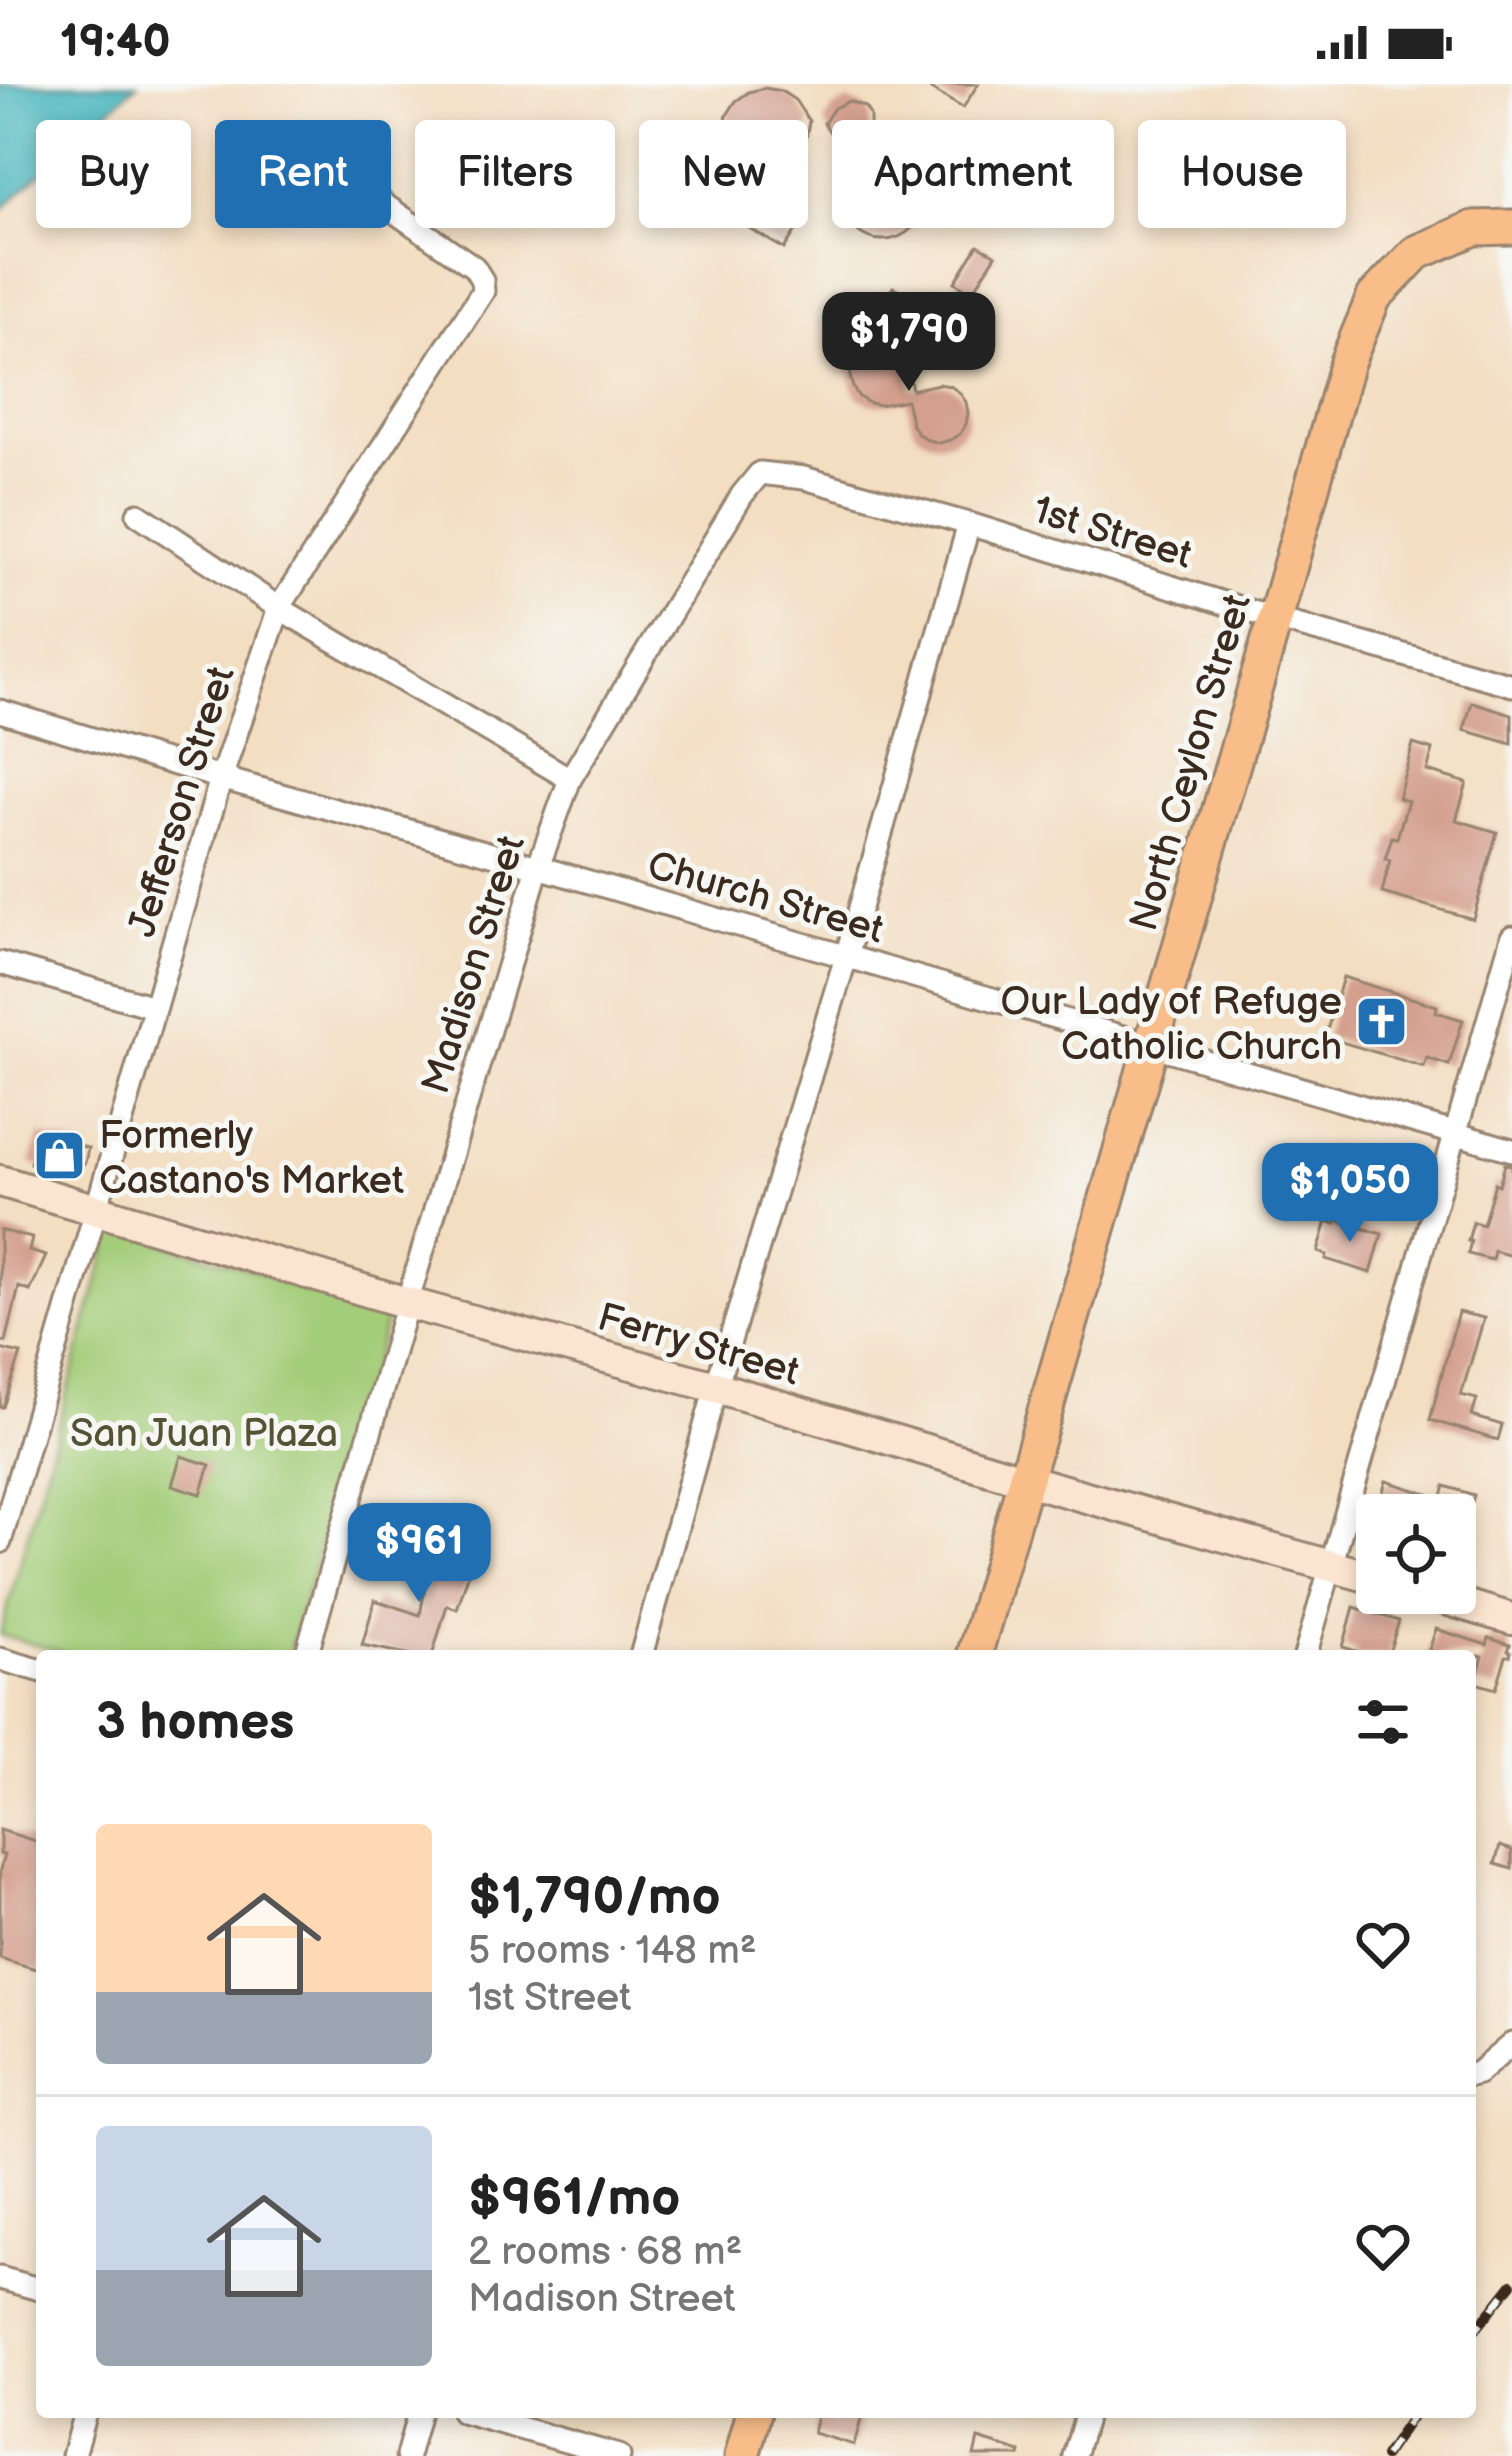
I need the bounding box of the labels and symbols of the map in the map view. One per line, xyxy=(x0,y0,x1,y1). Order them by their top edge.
pin: $1,790 xyxy=(811,292,1007,394)
street label: 1st Street xyxy=(1027,487,1197,580)
street label: North Ceylon Street xyxy=(1121,589,1262,936)
street label: Jefferson Street xyxy=(119,661,246,942)
street label: Madison Street xyxy=(413,830,536,1100)
street label: Church Street xyxy=(642,842,889,955)
place label: Our Lady of Refuge Catholic Church xyxy=(1000,979,1342,1071)
church icon: Our Lady of Refuge Catholic Church xyxy=(1353,994,1409,1050)
place label: Formerly Castano's Market xyxy=(99,1113,404,1205)
shop icon: Formerly Castano's Market xyxy=(32,1128,88,1184)
pin: $1,050 xyxy=(1252,1143,1448,1245)
street label: Ferry Street xyxy=(592,1294,804,1397)
park label: San Juan Plaza xyxy=(70,1411,338,1458)
pin: $961 xyxy=(348,1503,490,1605)

